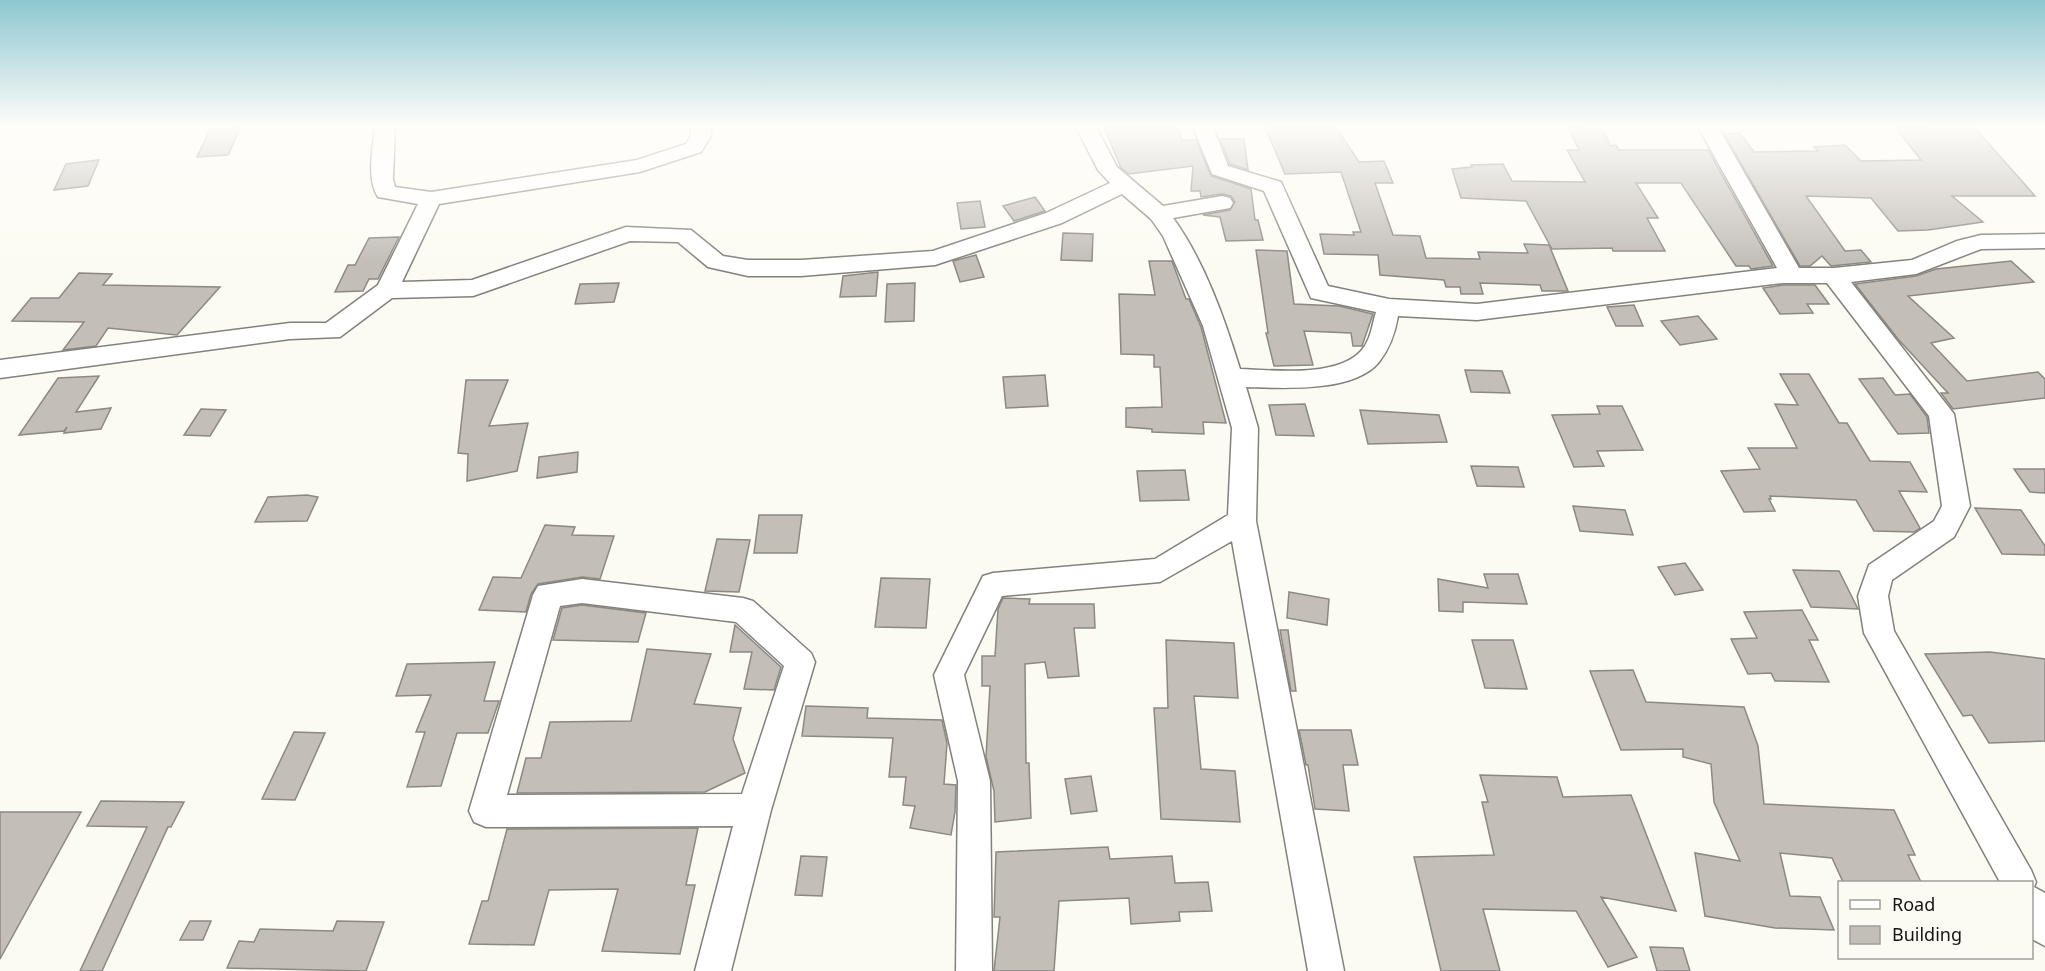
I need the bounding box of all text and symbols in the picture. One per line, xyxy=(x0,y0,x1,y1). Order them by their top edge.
legend xyxy=(1838,881,2033,959)
text: Road xyxy=(1892,892,1935,916)
text: Building xyxy=(1892,922,1962,946)

